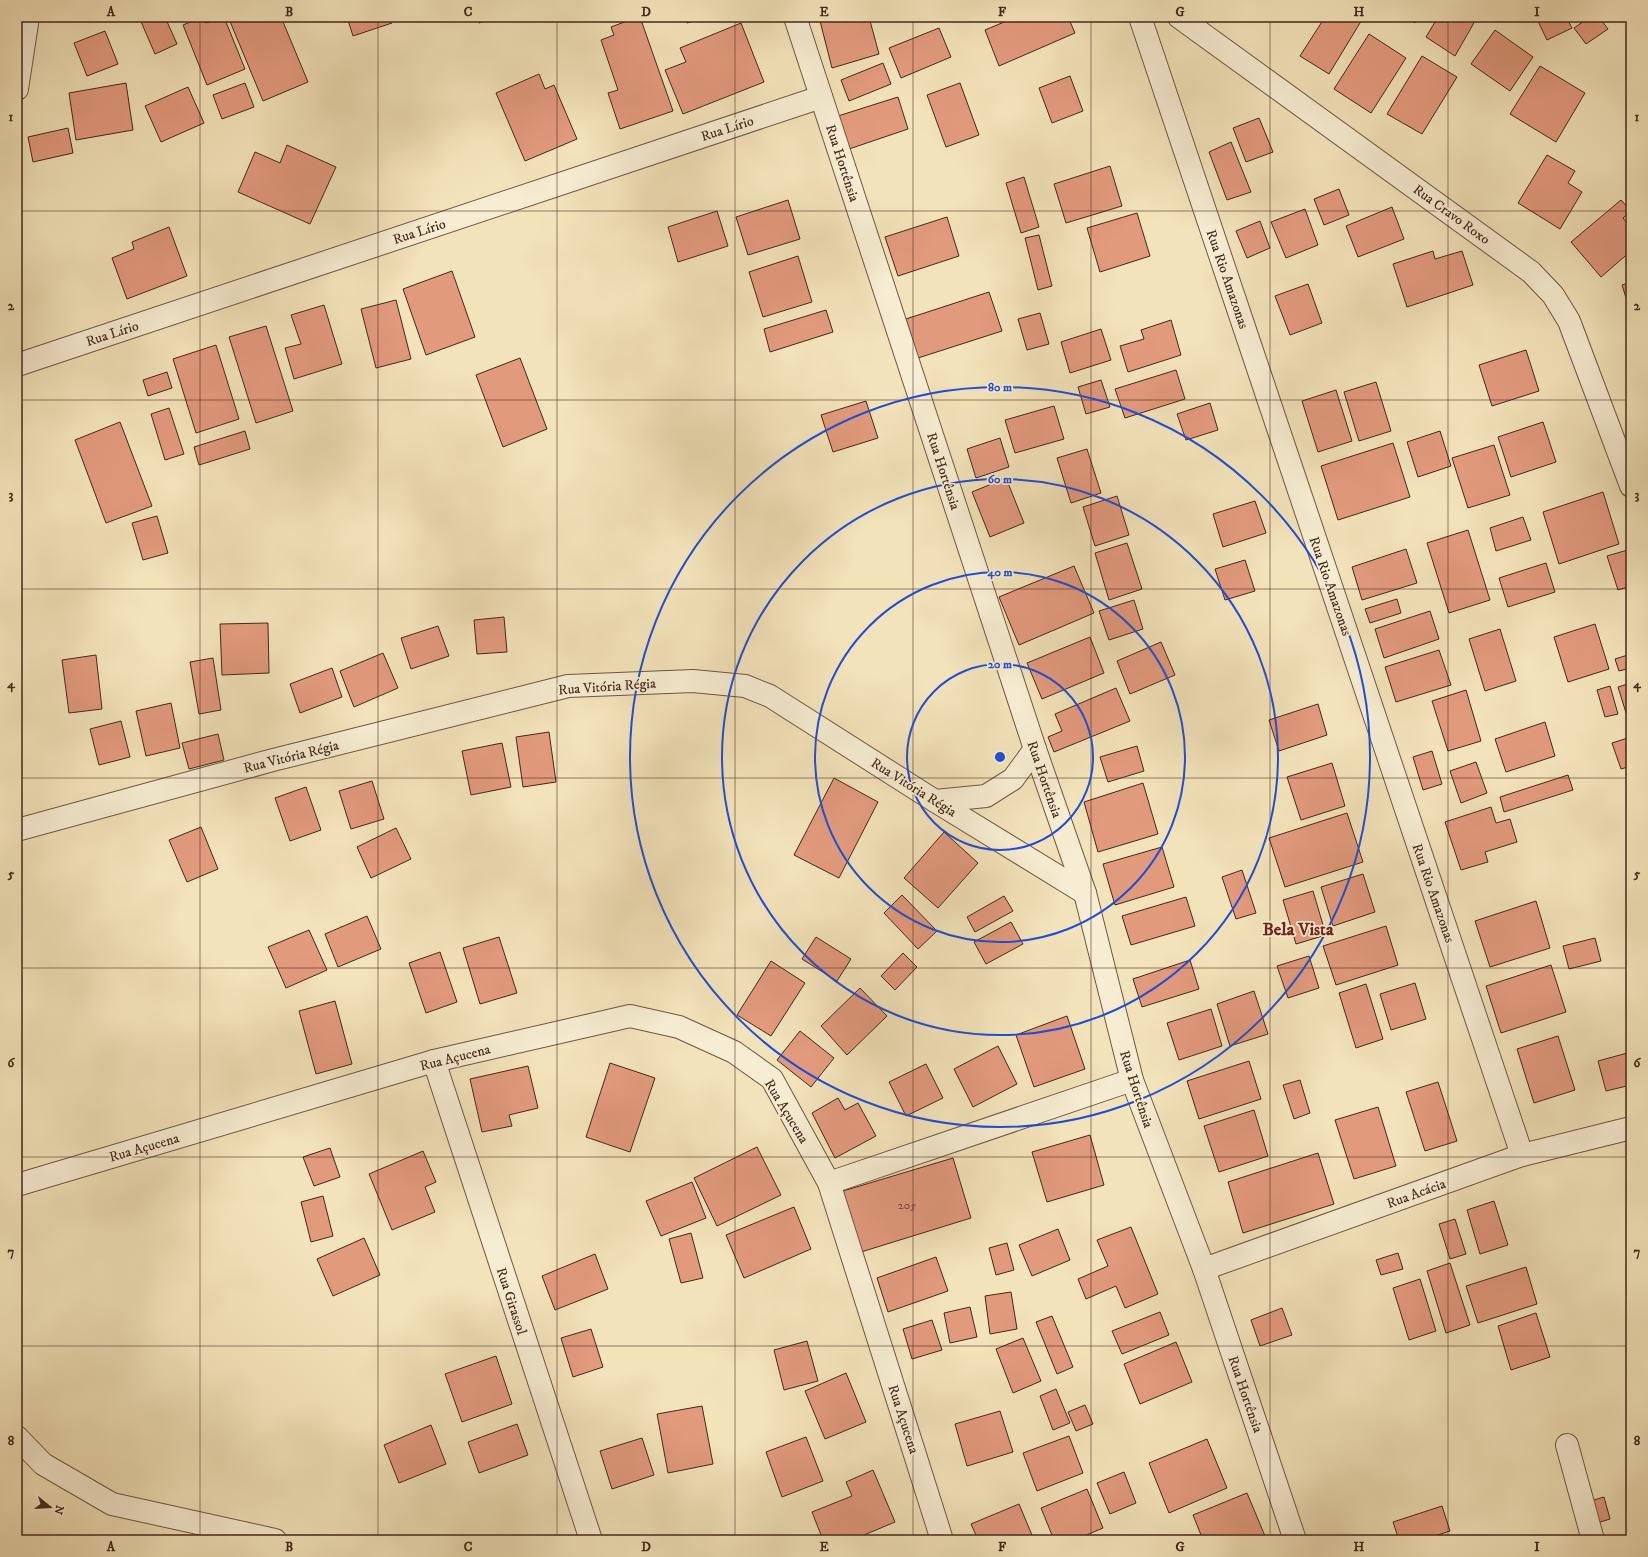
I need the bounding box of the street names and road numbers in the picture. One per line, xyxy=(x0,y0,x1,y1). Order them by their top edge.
street label: Rua Lírio xyxy=(699,112,756,146)
street label: Rua Hortênsia xyxy=(821,122,863,204)
street label: Rua Cravo Roxo xyxy=(1409,181,1494,249)
street label: Rua Lírio xyxy=(391,215,448,249)
street label: Rua Rio Amazonas xyxy=(1202,227,1253,332)
street label: Rua Lírio xyxy=(84,317,141,351)
street label: Rua Hortênsia xyxy=(922,430,964,512)
street label: Rua Rio Amazonas xyxy=(1305,534,1356,639)
street label: Rua Vitória Régia xyxy=(558,675,657,699)
street label: Rua Vitória Régia xyxy=(242,736,341,778)
street label: Rua Hortênsia xyxy=(1022,738,1066,820)
street label: Rua Vitória Régia xyxy=(867,754,960,821)
street label: Rua Rio Amazonas xyxy=(1408,841,1459,946)
street label: Rua Açucena xyxy=(418,1041,492,1075)
street label: Rua Hortênsia xyxy=(1115,1048,1157,1130)
street label: Rua Açucena xyxy=(760,1076,812,1147)
street label: Rua Açucena xyxy=(107,1129,181,1167)
street label: Rua Acácia xyxy=(1384,1175,1448,1213)
street label: Rua Girassol xyxy=(492,1265,531,1338)
street label: Rua Hortênsia xyxy=(1223,1353,1267,1435)
street label: Rua Açucena xyxy=(883,1382,923,1456)

